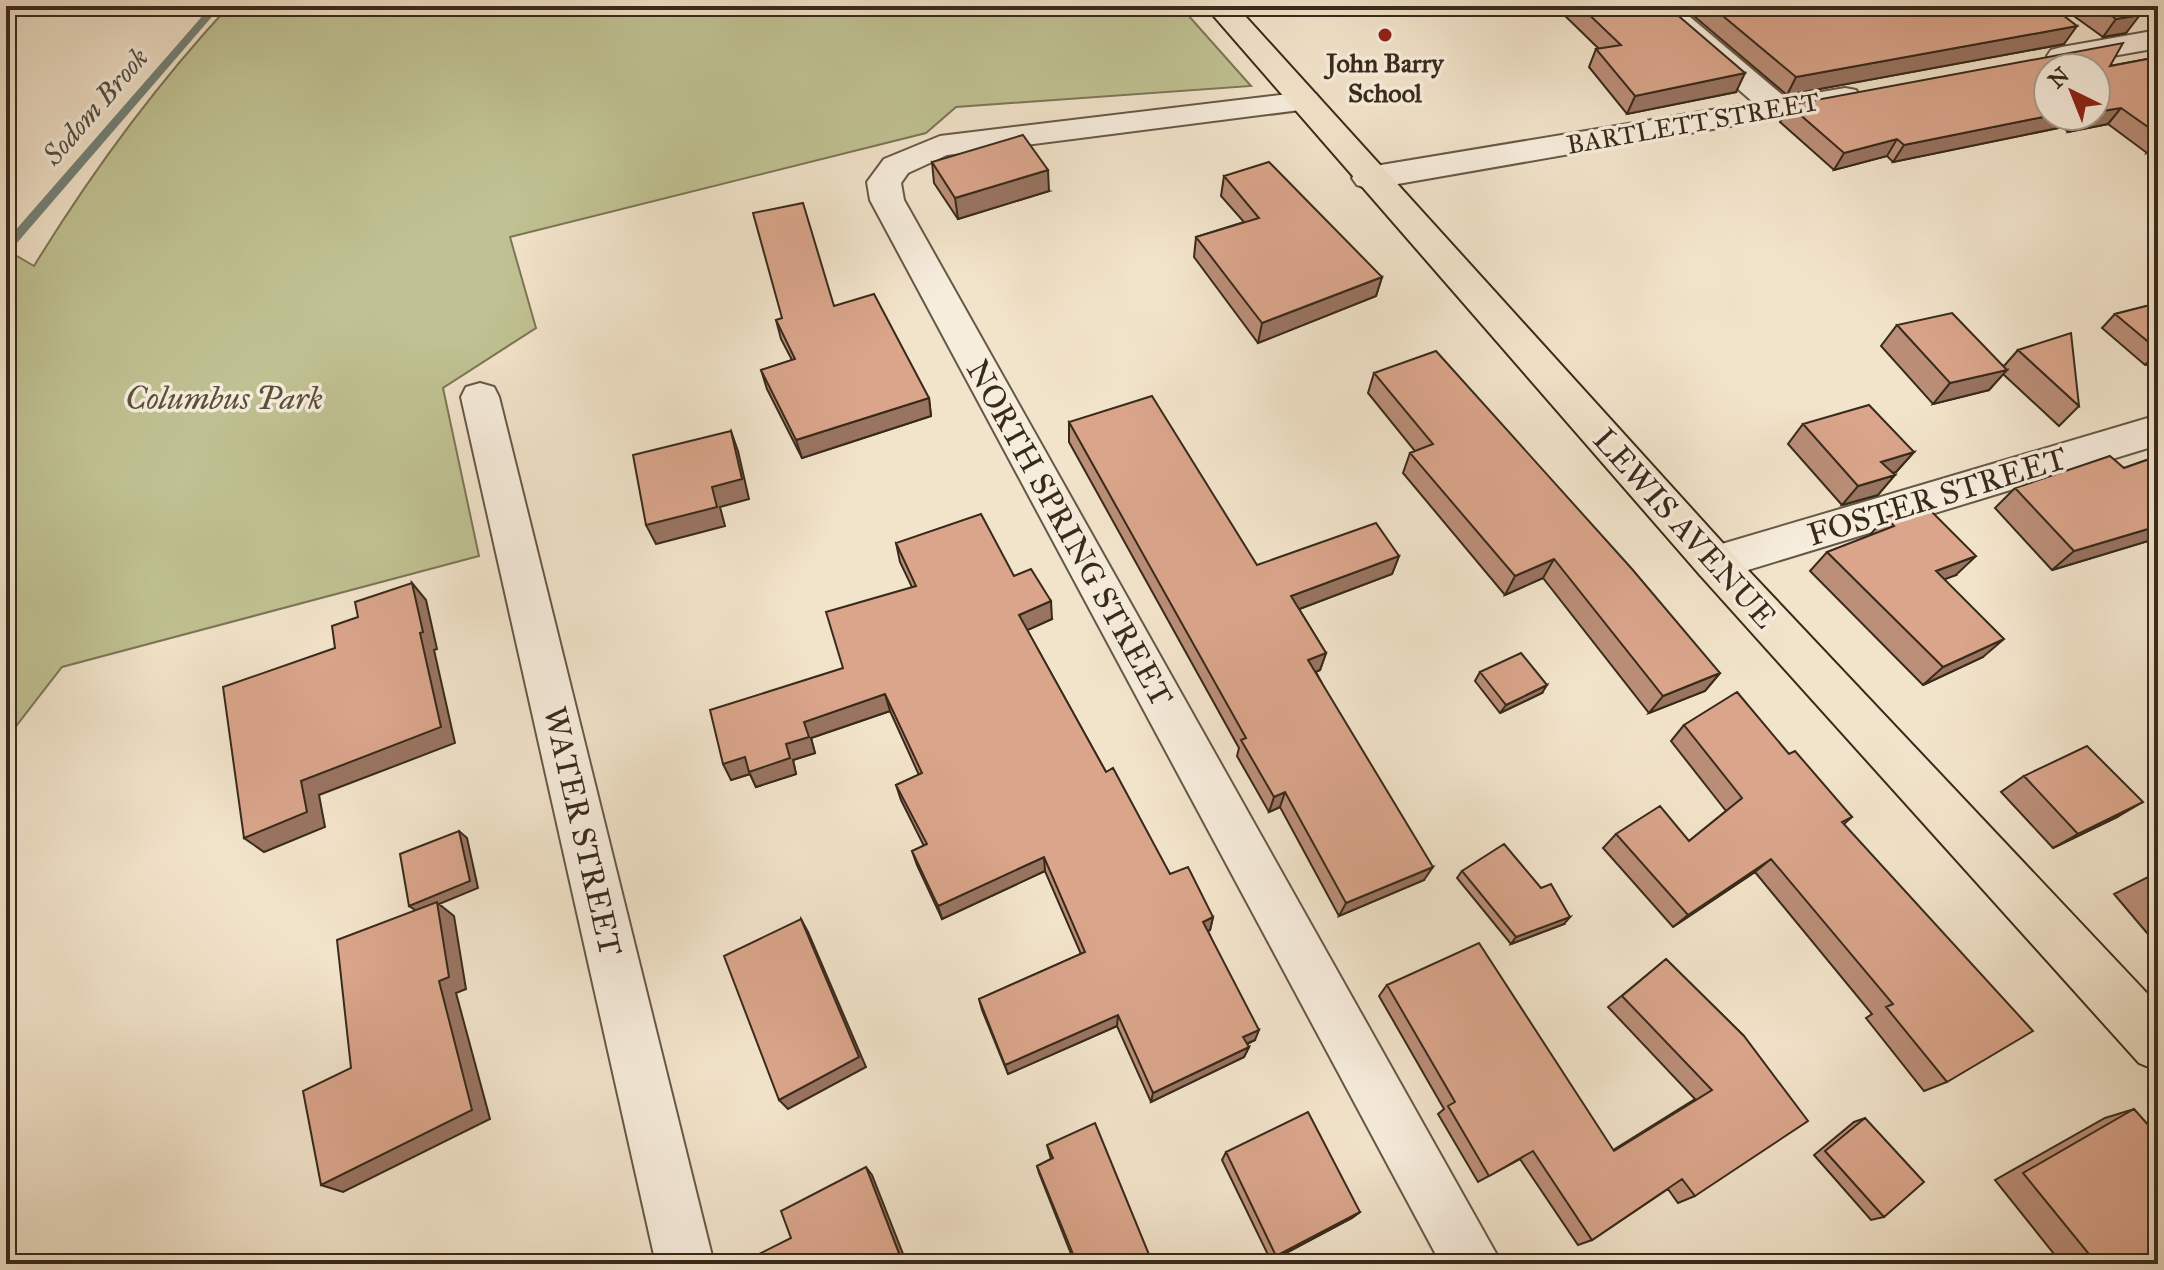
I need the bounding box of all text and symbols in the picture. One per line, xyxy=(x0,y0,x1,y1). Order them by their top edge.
marker: John Barry School xyxy=(1376,26,1394,44)
water label: Sodom Brook xyxy=(34,40,156,173)
place label: John Barry School xyxy=(1323,47,1445,109)
north arrow xyxy=(2032,52,2112,132)
text: N xyxy=(2043,61,2075,94)
street label: BARTLETT STREET xyxy=(1564,85,1822,161)
street label: NORTH SPRING STREET xyxy=(958,353,1181,713)
park label: Columbus Park xyxy=(125,379,323,418)
street label: LEWIS AVENUE xyxy=(1585,420,1785,636)
street label: FOSTER STREET xyxy=(1803,439,2071,554)
street label: WATER STREET xyxy=(535,703,630,960)

